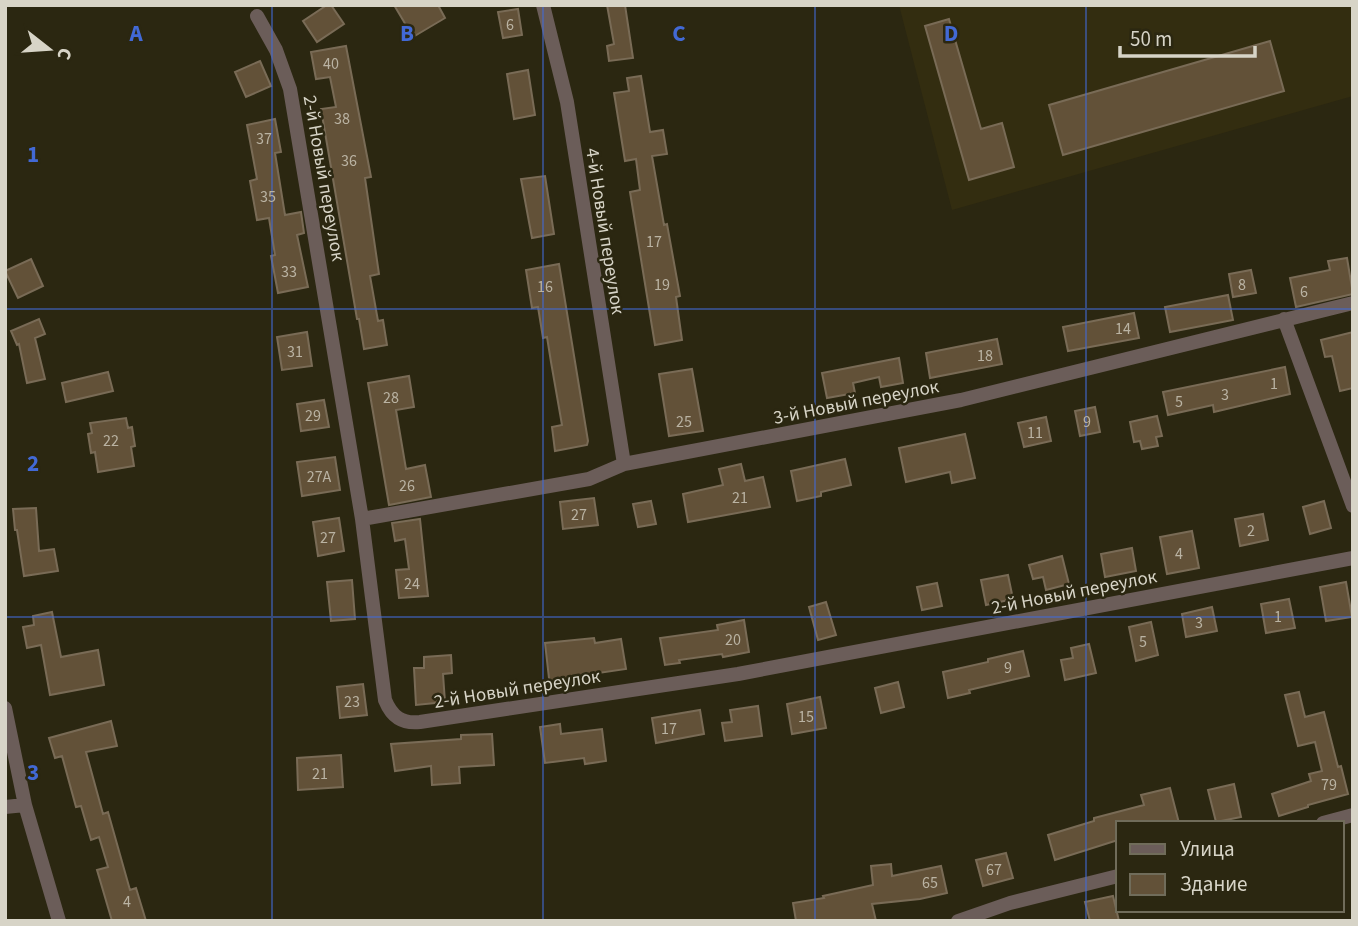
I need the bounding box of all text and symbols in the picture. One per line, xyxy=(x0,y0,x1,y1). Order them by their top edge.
north arrow xyxy=(14,14,84,84)
house number: 6 xyxy=(506,14,514,36)
scale bar xyxy=(1120,14,1255,58)
text: A xyxy=(128,17,143,50)
text: B xyxy=(400,17,414,50)
text: C xyxy=(672,17,686,50)
text: D xyxy=(944,17,958,50)
text: 50 m xyxy=(1130,24,1172,54)
text: С xyxy=(49,44,78,63)
house number: 40 xyxy=(323,53,339,75)
street label: 2-й Новый переулок xyxy=(296,93,352,264)
house number: 38 xyxy=(334,108,350,130)
house number: 37 xyxy=(256,128,272,150)
text: 1 xyxy=(27,138,39,171)
street label: 4-й Новый переулок xyxy=(578,146,631,317)
house number: 36 xyxy=(341,150,357,172)
house number: 35 xyxy=(260,186,276,208)
house number: 17 xyxy=(646,231,662,253)
house number: 33 xyxy=(281,261,297,283)
house number: 19 xyxy=(654,274,670,296)
house number: 8 xyxy=(1238,274,1246,296)
house number: 16 xyxy=(537,276,553,298)
house number: 6 xyxy=(1300,281,1308,303)
house number: 14 xyxy=(1115,318,1131,340)
house number: 31 xyxy=(287,341,303,363)
house number: 18 xyxy=(977,345,993,367)
street label: 3-й Новый переулок xyxy=(771,373,942,432)
house number: 1 xyxy=(1270,373,1278,395)
house number: 3 xyxy=(1221,384,1229,406)
house number: 28 xyxy=(383,387,399,409)
house number: 5 xyxy=(1175,391,1183,413)
house number: 29 xyxy=(305,405,321,427)
house number: 25 xyxy=(676,411,692,433)
house number: 9 xyxy=(1083,411,1091,433)
house number: 11 xyxy=(1027,422,1043,444)
house number: 22 xyxy=(103,430,119,452)
text: 2 xyxy=(27,447,39,480)
house number: 27А xyxy=(307,466,332,488)
house number: 26 xyxy=(399,475,415,497)
house number: 21 xyxy=(732,487,748,509)
house number: 27 xyxy=(571,504,587,526)
house number: 2 xyxy=(1247,520,1255,542)
house number: 27 xyxy=(320,527,336,549)
house number: 4 xyxy=(1175,543,1183,565)
street label: 2-й Новый переулок xyxy=(989,563,1160,622)
house number: 24 xyxy=(404,573,420,595)
house number: 1 xyxy=(1274,606,1282,628)
house number: 3 xyxy=(1195,612,1203,634)
house number: 20 xyxy=(725,629,741,651)
house number: 5 xyxy=(1139,631,1147,653)
house number: 9 xyxy=(1004,657,1012,679)
street label: 2-й Новый переулок xyxy=(432,663,603,716)
house number: 23 xyxy=(344,691,360,713)
house number: 15 xyxy=(798,706,814,728)
house number: 17 xyxy=(661,718,677,740)
text: 3 xyxy=(27,756,39,789)
house number: 21 xyxy=(312,763,328,785)
house number: 79 xyxy=(1321,774,1337,796)
legend xyxy=(1116,821,1344,912)
text: Улица xyxy=(1180,834,1235,864)
house number: 67 xyxy=(986,859,1002,881)
text: Здание xyxy=(1180,869,1248,899)
house number: 65 xyxy=(922,872,938,894)
house number: 4 xyxy=(123,891,131,913)

